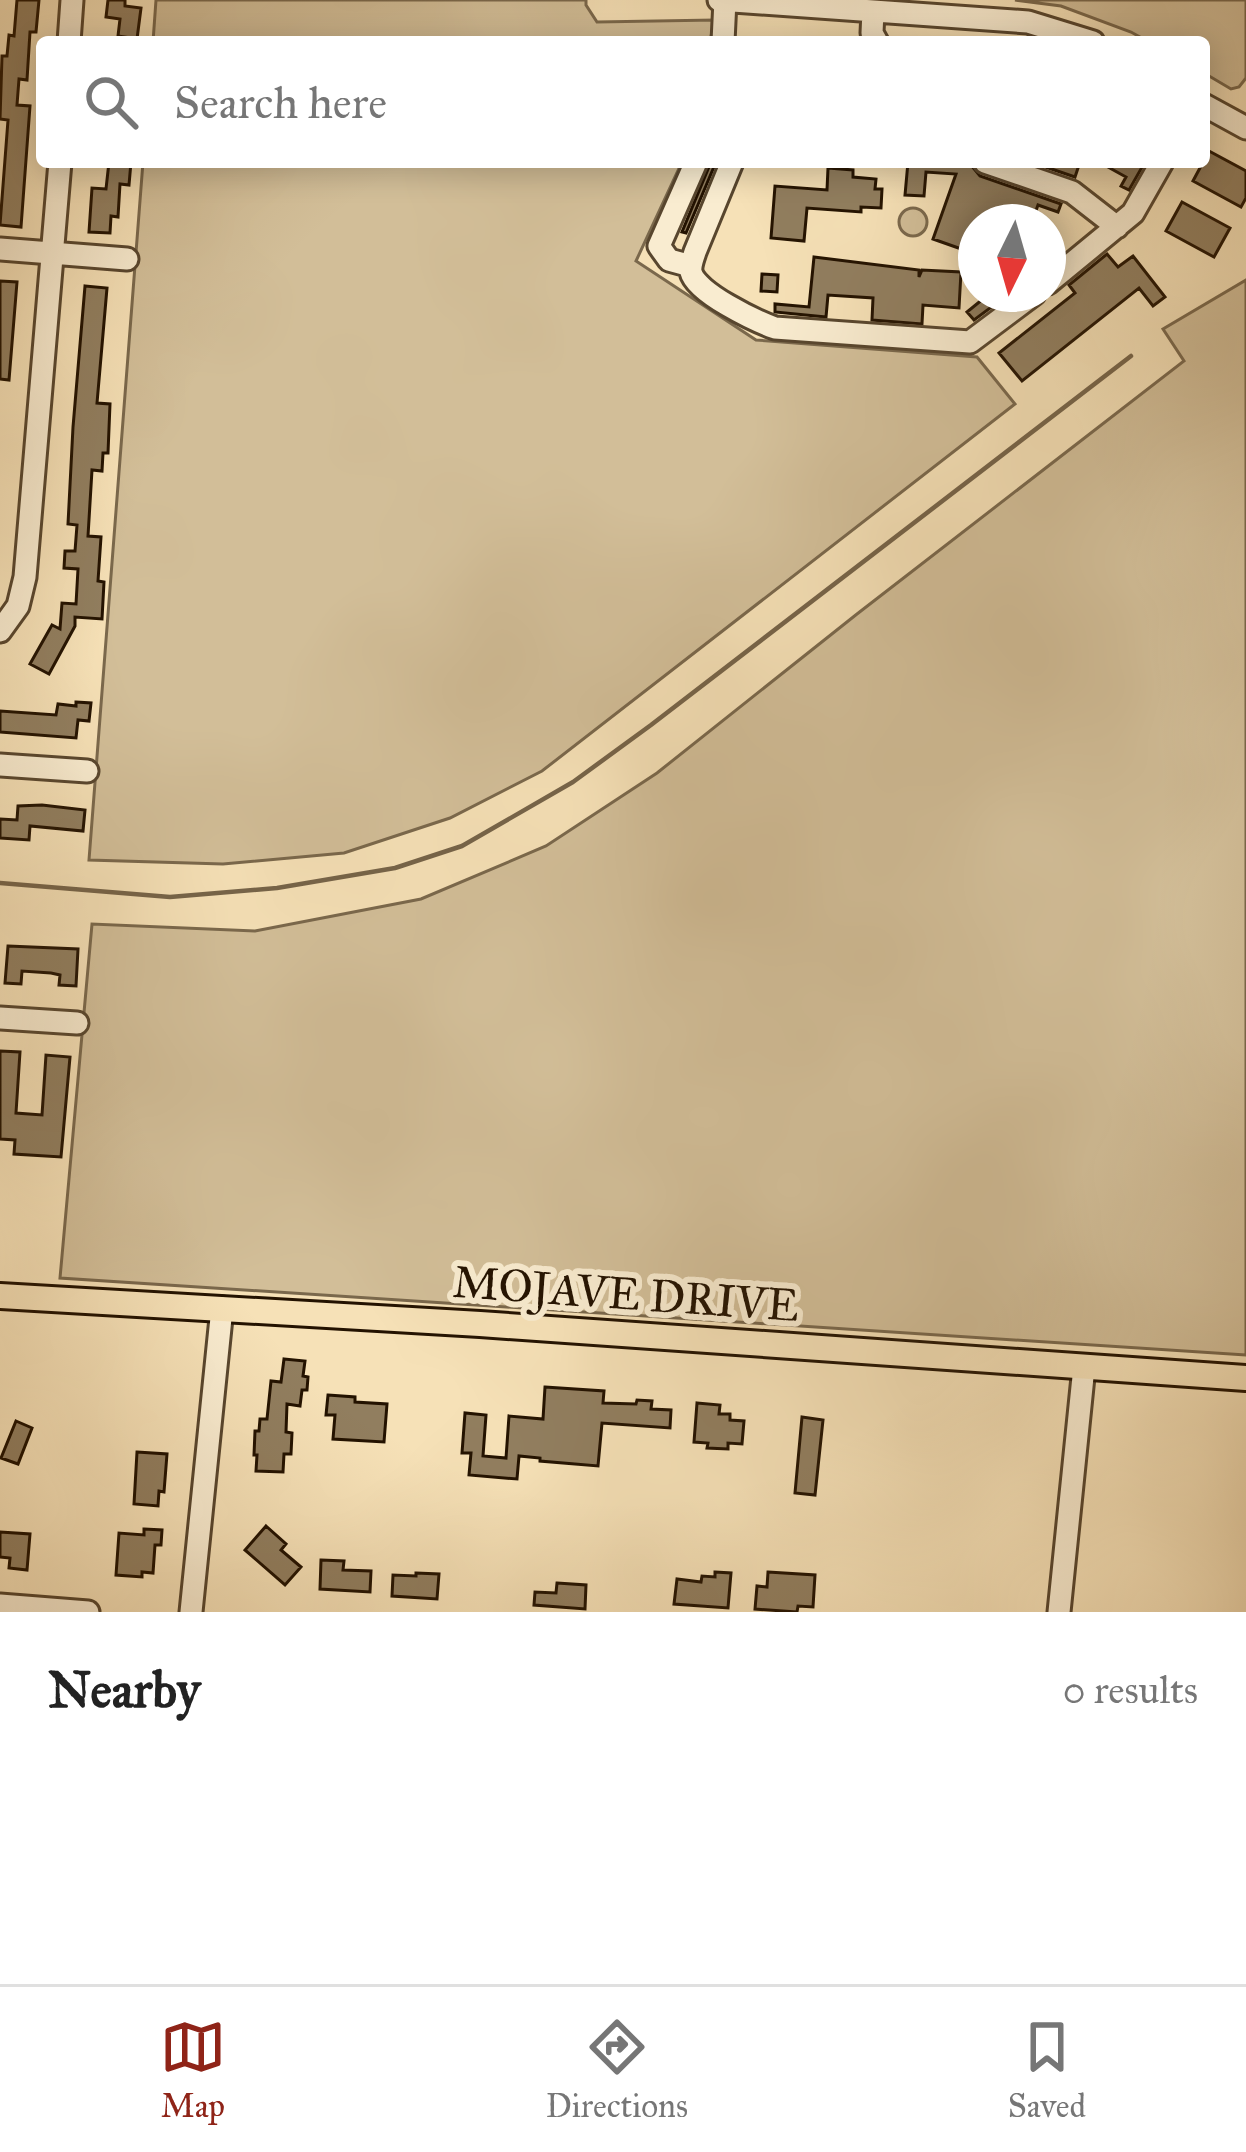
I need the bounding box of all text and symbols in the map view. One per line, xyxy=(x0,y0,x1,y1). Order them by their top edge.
search box xyxy=(36,36,1210,168)
icon: search xyxy=(78,69,144,135)
text: Search here xyxy=(174,75,387,130)
north arrow xyxy=(958,204,1066,312)
street label: MOJAVE DRIVE xyxy=(451,1254,801,1333)
text: Nearby xyxy=(48,1659,200,1721)
text: 0 results xyxy=(1063,1666,1198,1714)
tab: Map xyxy=(160,2014,226,2126)
tab: Directions xyxy=(546,2014,688,2126)
tab: Saved xyxy=(1008,2014,1086,2126)

